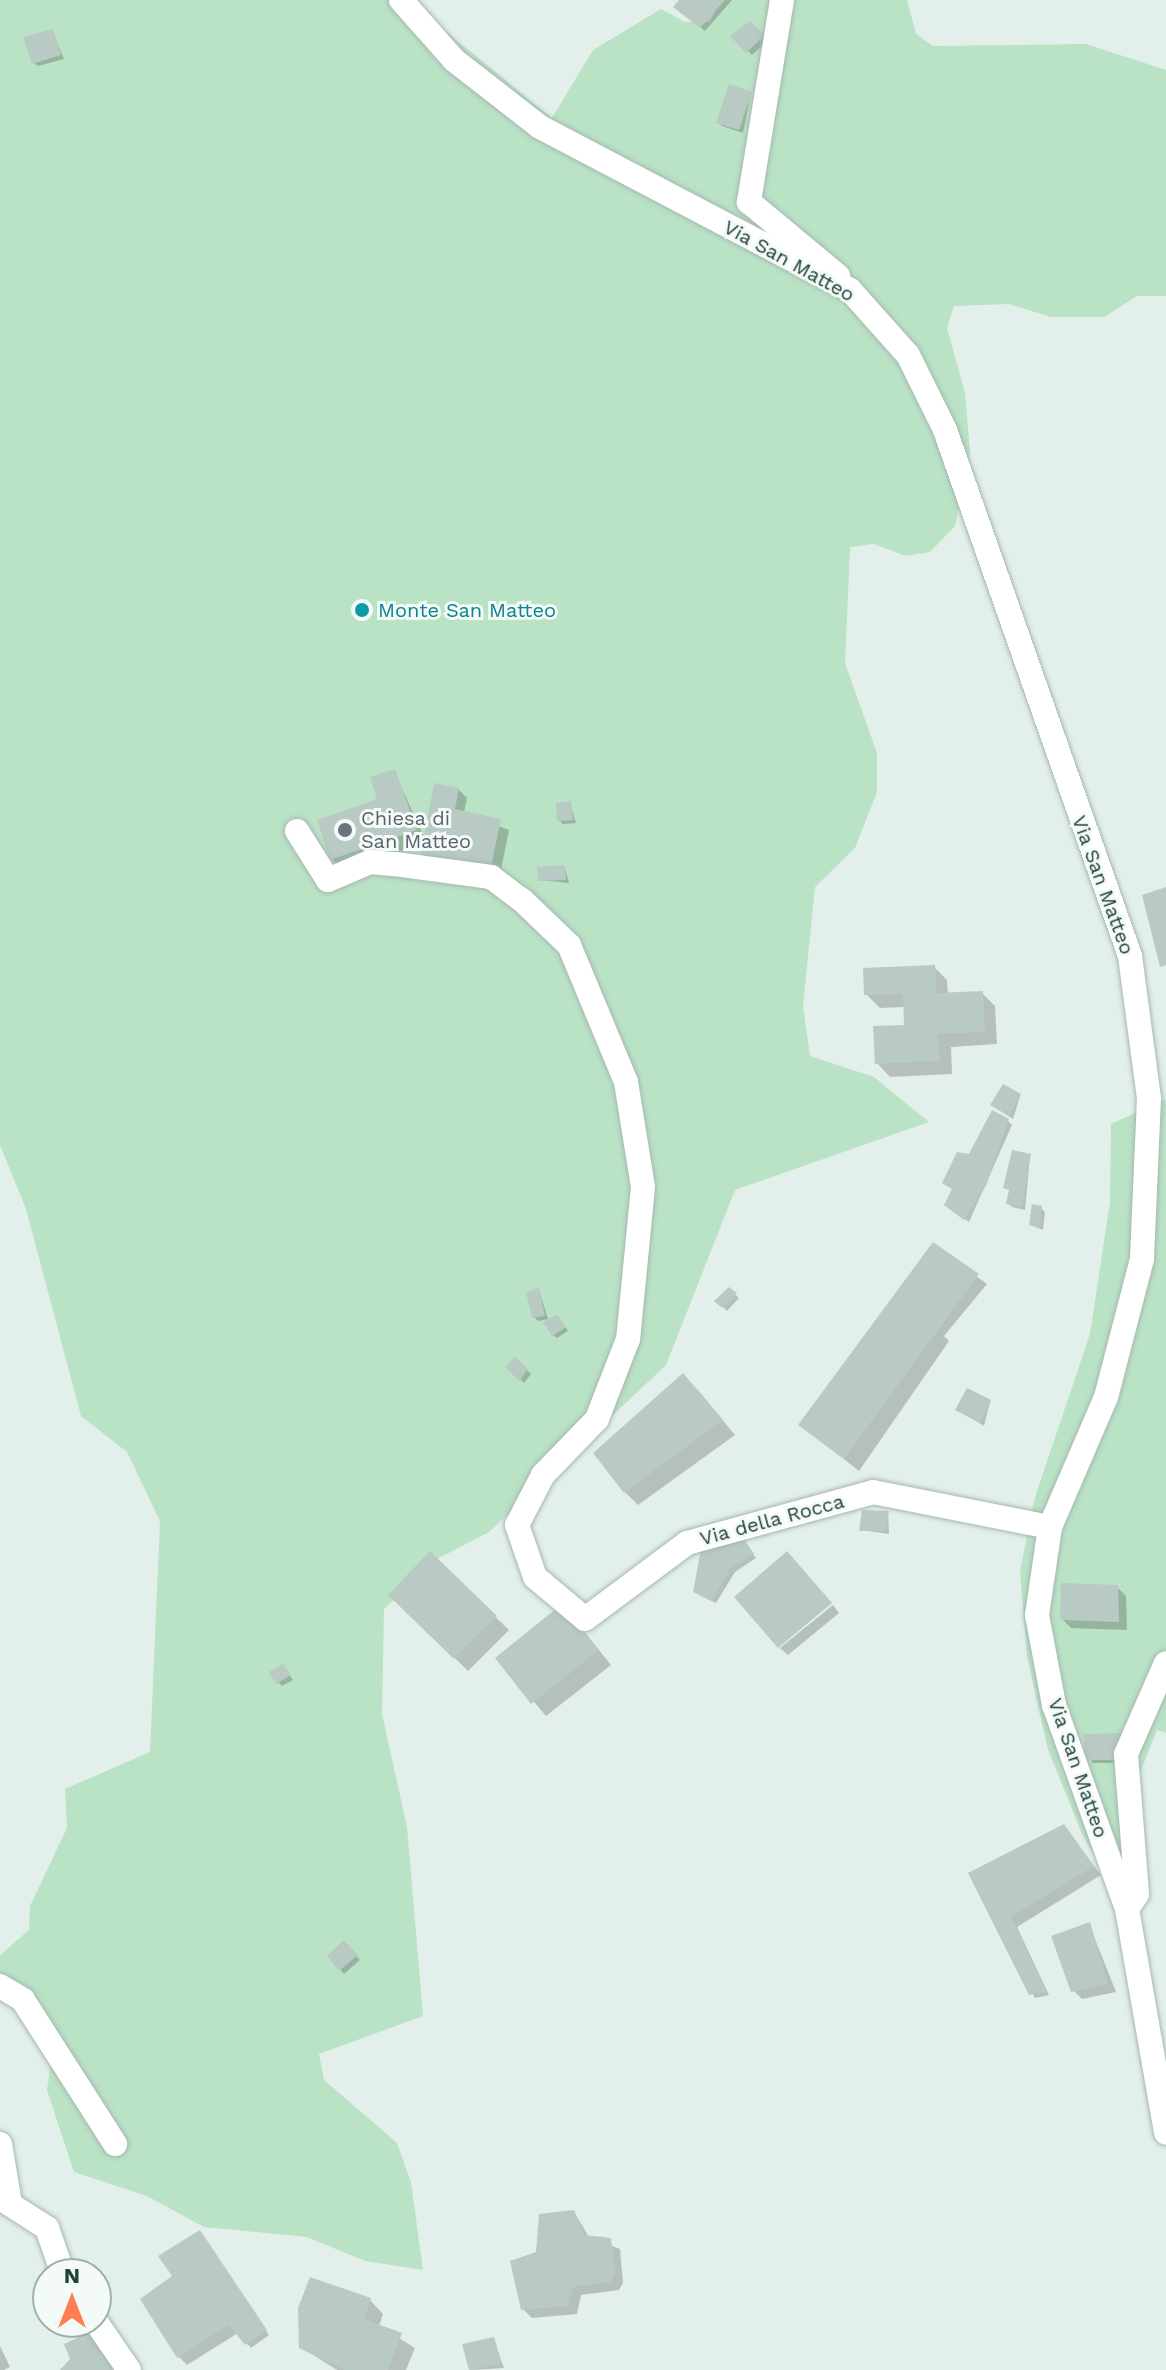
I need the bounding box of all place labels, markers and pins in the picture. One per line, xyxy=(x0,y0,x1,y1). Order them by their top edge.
place label: Monte San Matteo xyxy=(378,598,556,622)
marker: Monte San Matteo xyxy=(353,601,371,619)
place label: Chiesa di San Matteo xyxy=(361,806,471,853)
marker: Chiesa di San Matteo xyxy=(336,821,354,839)

